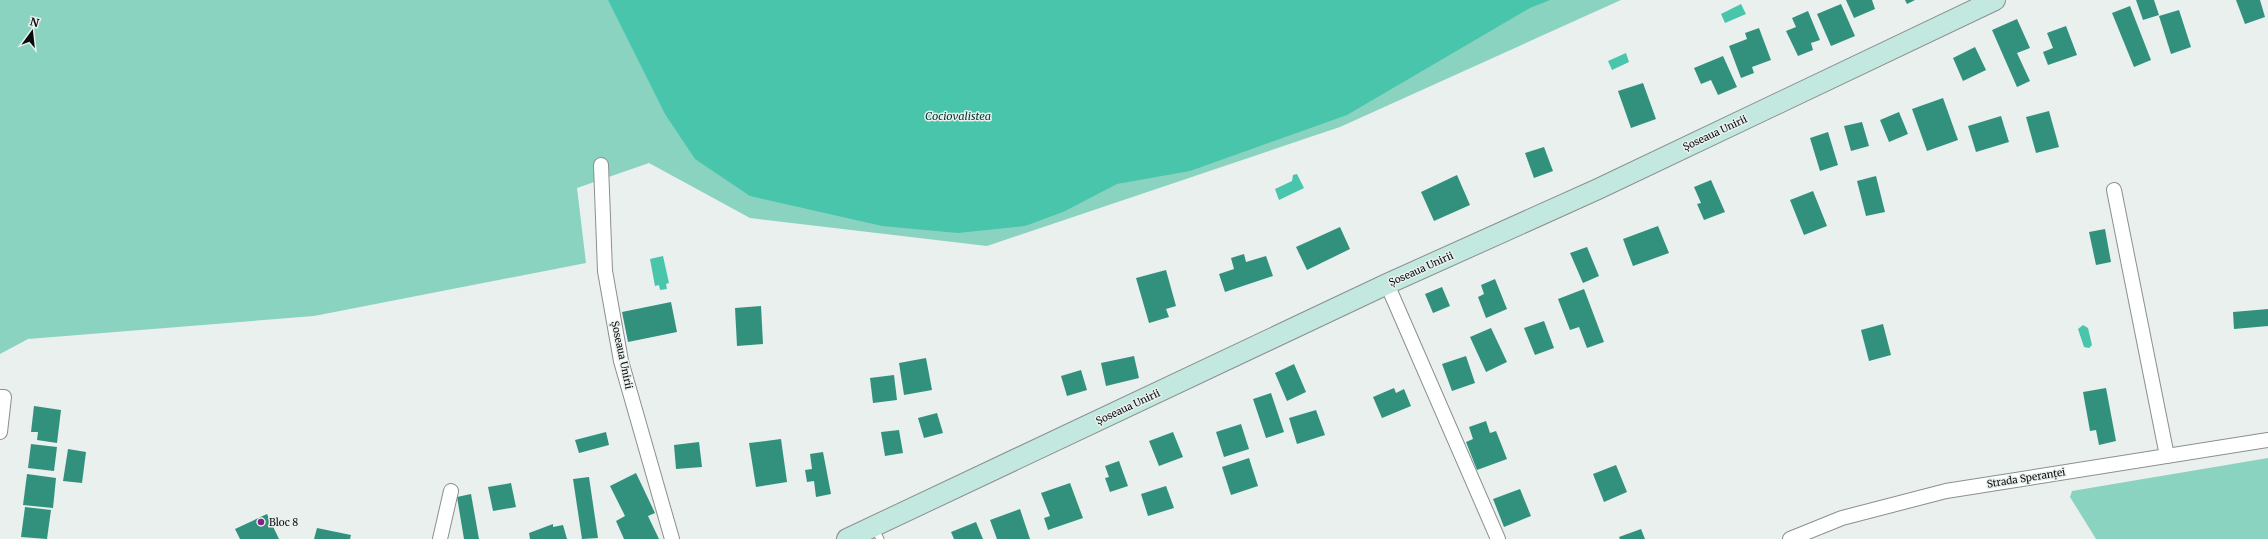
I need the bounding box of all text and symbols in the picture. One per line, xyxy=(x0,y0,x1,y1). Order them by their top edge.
north arrow xyxy=(12,12,52,52)
text: N xyxy=(29,14,41,30)
water label: Cociovalistea xyxy=(925,109,991,123)
street label: Șoseaua Unirii xyxy=(1681,112,1749,154)
street label: Șoseaua Unirii xyxy=(1387,249,1455,289)
street label: Șoseaua Unirii xyxy=(608,320,636,390)
street label: Șoseaua Unirii xyxy=(1094,386,1162,428)
street label: Strada Speranței xyxy=(1986,465,2066,491)
place label: Bloc 8 xyxy=(269,516,298,529)
marker: Bloc 8 xyxy=(256,517,266,527)

